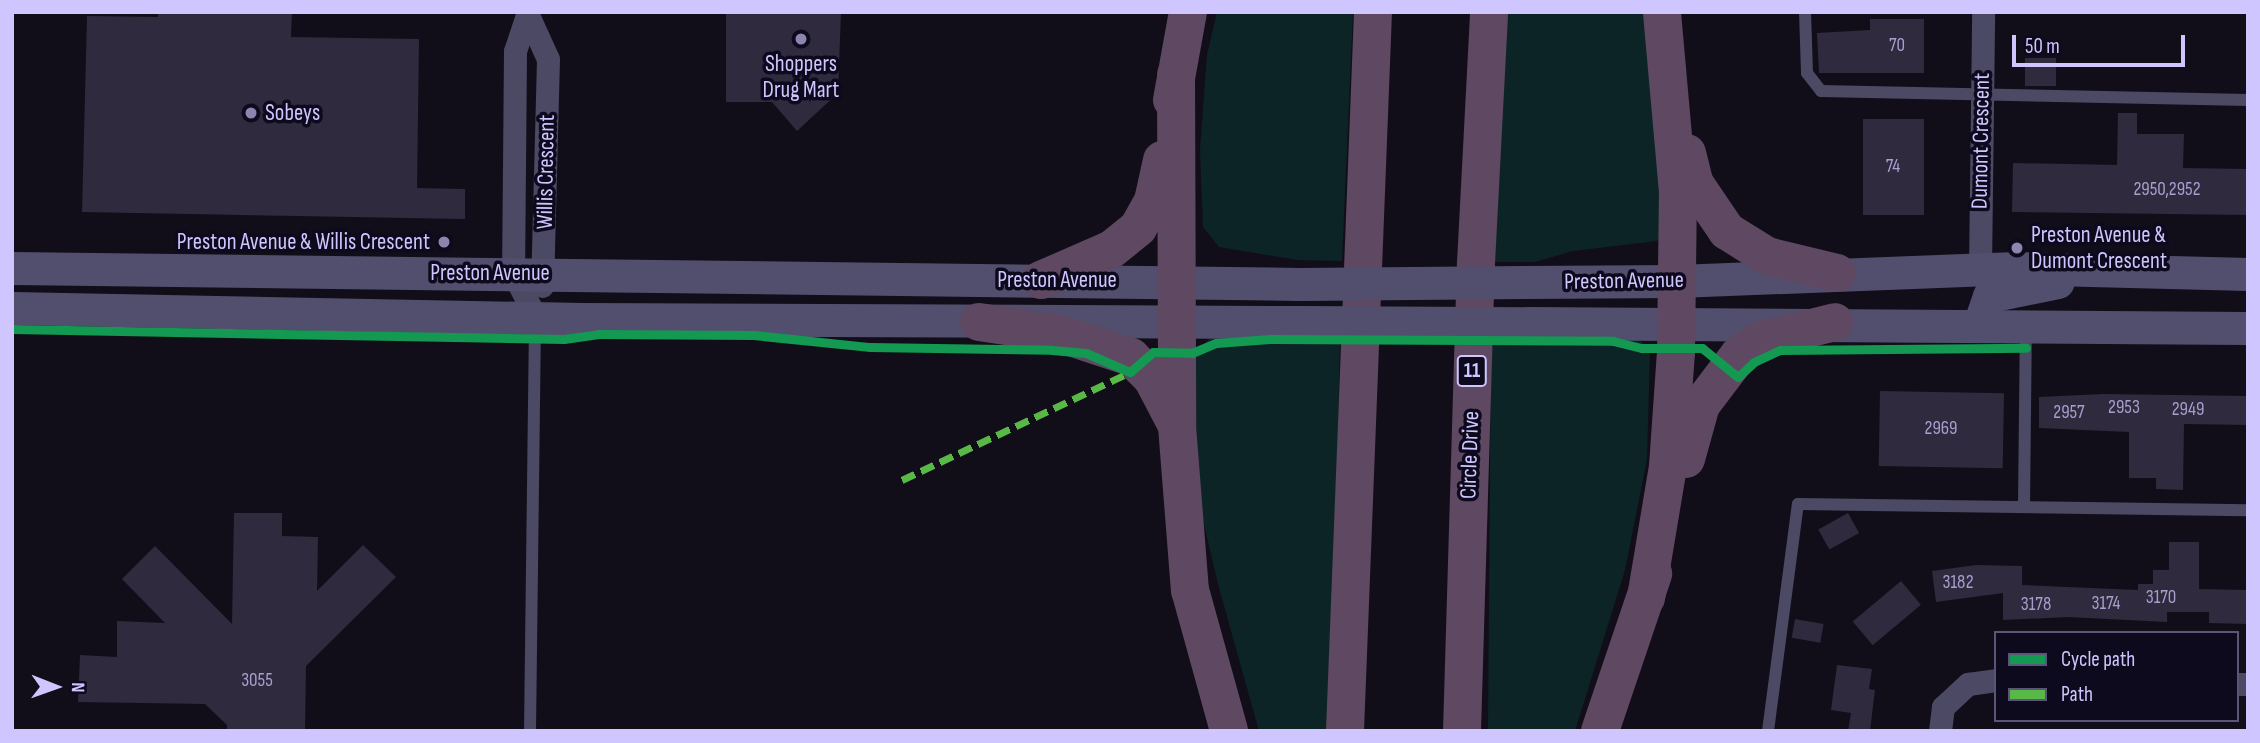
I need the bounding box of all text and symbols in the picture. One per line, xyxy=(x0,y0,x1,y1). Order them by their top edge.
scale bar xyxy=(2015,21,2188,65)
marker: Shoppers Drug Mart xyxy=(793,31,809,47)
text: 50 m xyxy=(2025,34,2060,59)
house number: 70 xyxy=(1889,35,1905,57)
place label: Shoppers Drug Mart xyxy=(763,50,839,104)
street label: Dumont Crescent xyxy=(1966,73,1996,209)
place label: Sobeys xyxy=(265,99,320,127)
marker: Sobeys xyxy=(243,105,259,121)
street label: Willis Crescent xyxy=(531,114,561,230)
house number: 74 xyxy=(1886,156,1900,178)
house number: 2950,2952 xyxy=(2134,179,2200,201)
place label: Preston Avenue & Dumont Crescent xyxy=(2031,221,2167,275)
place label: Preston Avenue & Willis Crescent xyxy=(177,228,430,256)
marker: Preston Avenue & Willis Crescent xyxy=(436,234,452,250)
marker: Preston Avenue & Dumont Crescent xyxy=(2009,240,2025,256)
street label: Preston Avenue xyxy=(430,259,550,287)
street label: Preston Avenue xyxy=(997,266,1117,294)
street label: Preston Avenue xyxy=(1564,266,1684,296)
road number: 11 xyxy=(1456,354,1488,388)
house number: 2953 xyxy=(2108,397,2140,419)
house number: 2949 xyxy=(2172,399,2204,421)
house number: 2957 xyxy=(2053,402,2085,424)
street label: Circle Drive xyxy=(1455,410,1485,500)
house number: 2969 xyxy=(1925,418,1957,440)
house number: 3182 xyxy=(1942,572,1974,594)
house number: 3170 xyxy=(2146,587,2176,609)
house number: 3174 xyxy=(2091,593,2121,615)
house number: 3178 xyxy=(2021,594,2051,616)
legend xyxy=(1994,631,2239,722)
text: Cycle path xyxy=(2061,647,2135,672)
north arrow xyxy=(21,652,91,722)
house number: 3055 xyxy=(241,670,273,692)
text: N xyxy=(66,682,89,693)
text: Path xyxy=(2061,682,2093,707)

